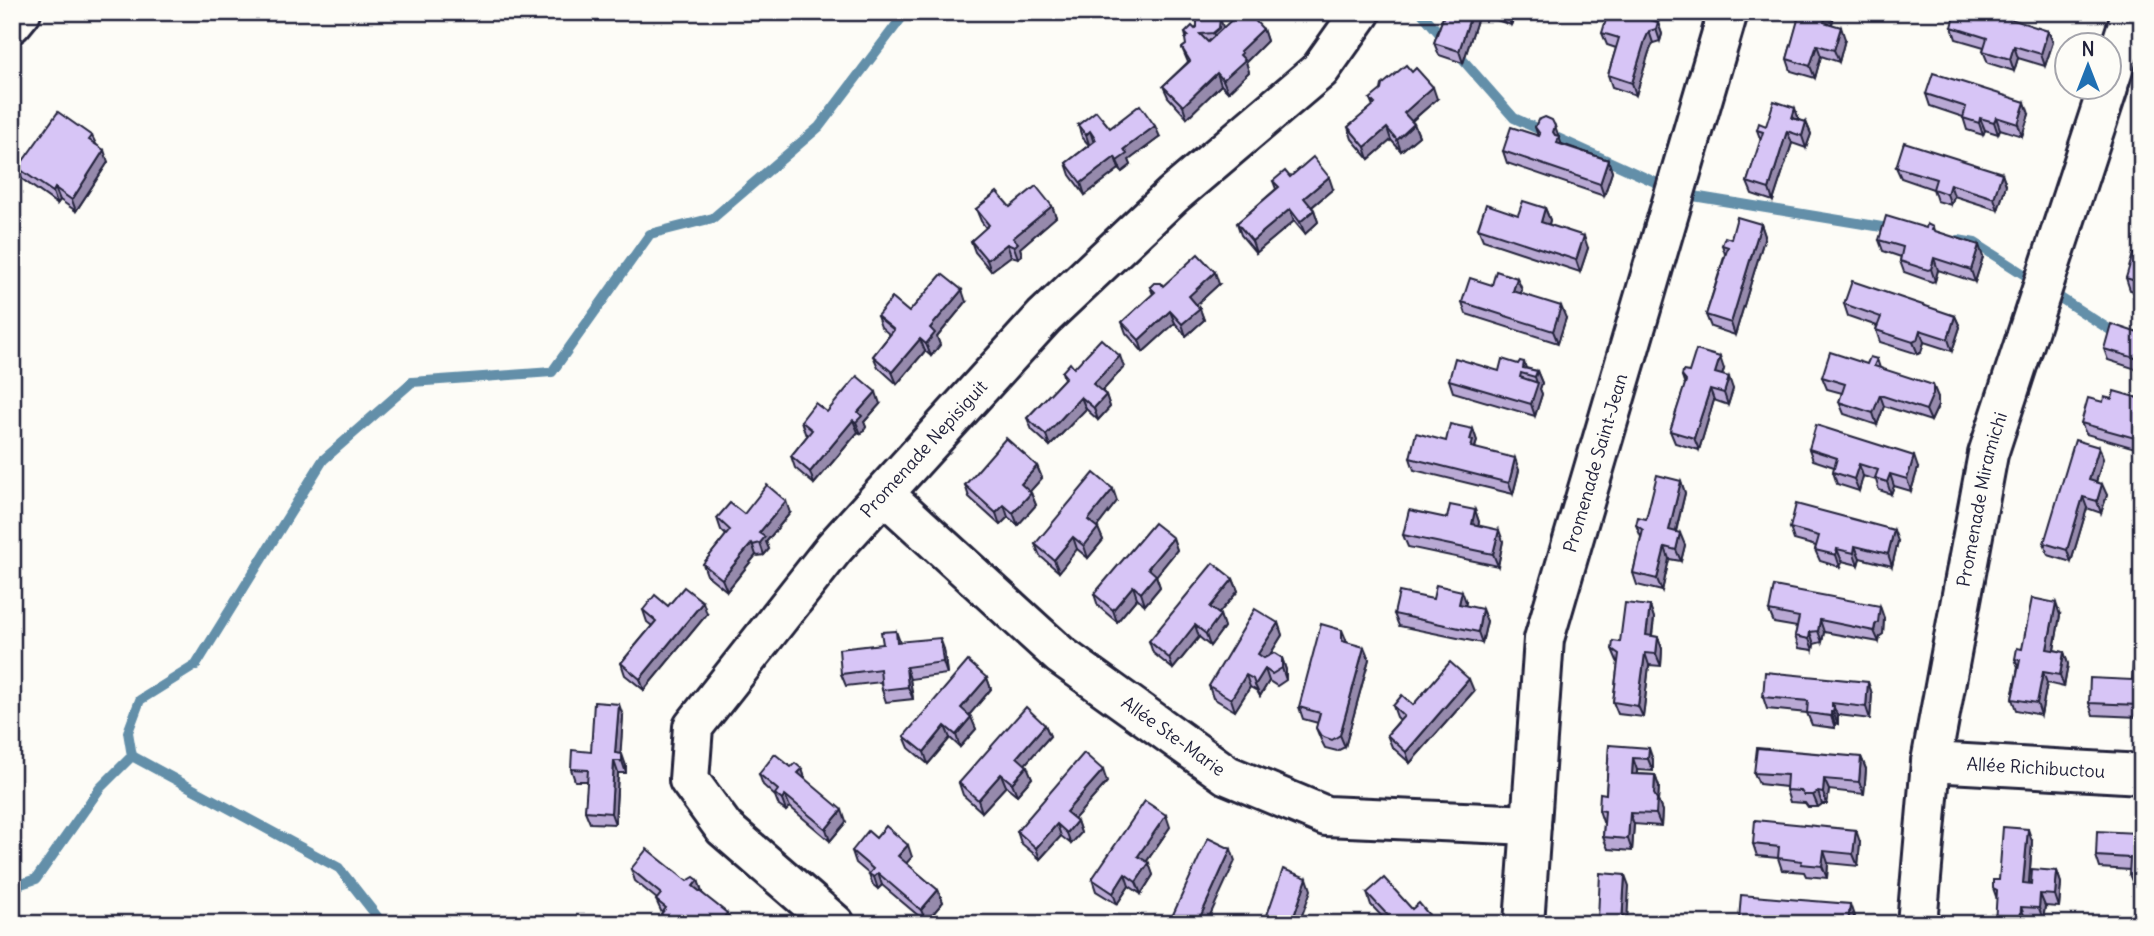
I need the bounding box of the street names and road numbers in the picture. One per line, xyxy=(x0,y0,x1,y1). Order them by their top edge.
street label: Promenade Saint-Jean xyxy=(1558,371,1632,555)
street label: Promenade Nepisiguit xyxy=(855,375,992,522)
street label: Promenade Miramichi xyxy=(1952,409,2012,589)
street label: Allée Ste-Marie xyxy=(1117,691,1230,781)
street label: Allée Richibuctou xyxy=(1966,752,2106,783)

